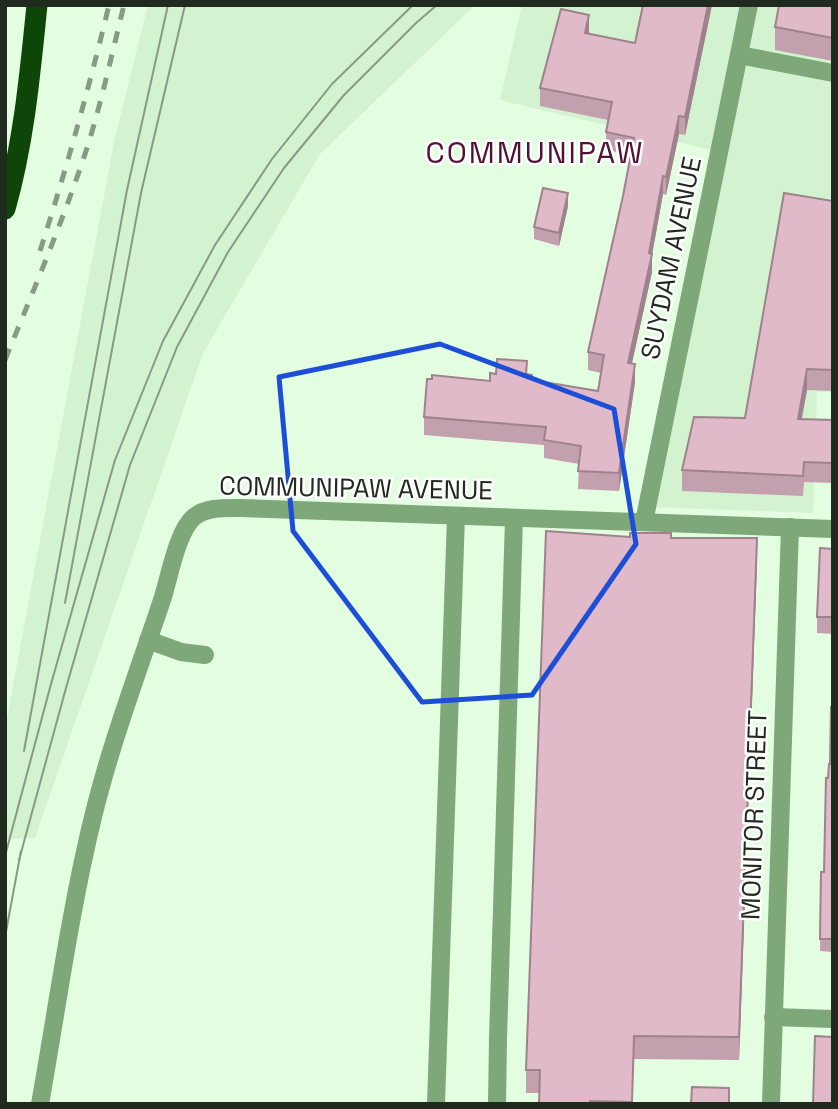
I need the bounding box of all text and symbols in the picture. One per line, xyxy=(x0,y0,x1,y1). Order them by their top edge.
district label: COMMUNIPAW xyxy=(425,133,645,172)
street label: SUYDAM AVENUE xyxy=(633,154,709,362)
street label: COMMUNIPAW AVENUE xyxy=(219,469,493,507)
street label: MONITOR STREET xyxy=(733,710,775,920)

